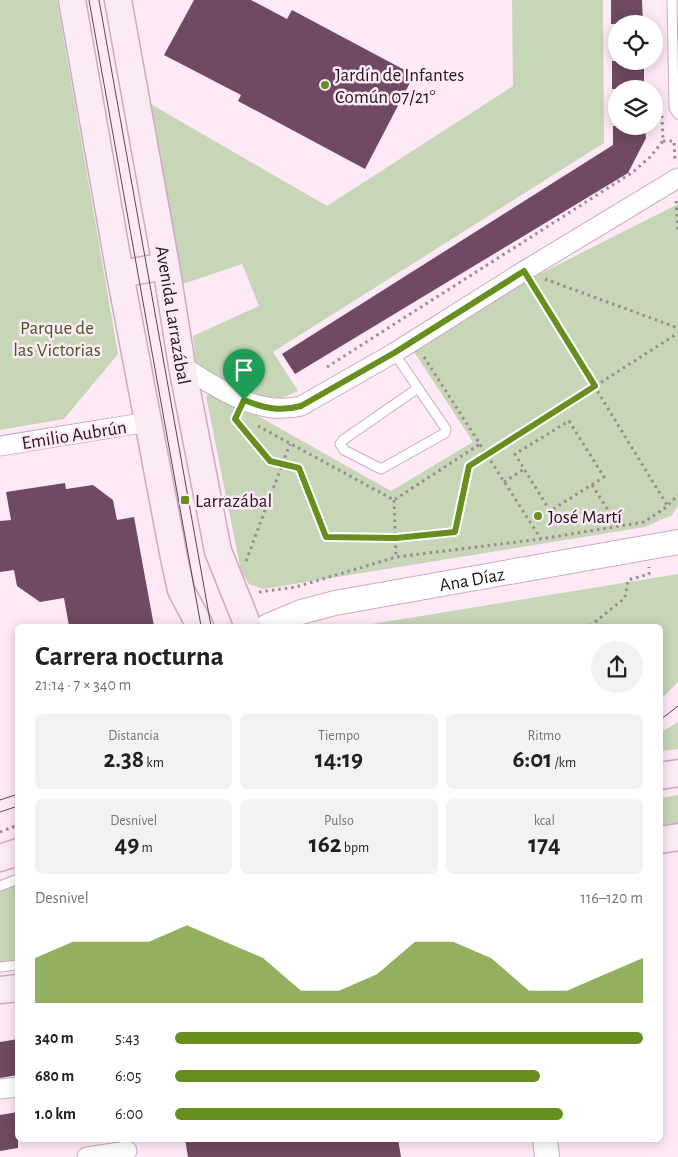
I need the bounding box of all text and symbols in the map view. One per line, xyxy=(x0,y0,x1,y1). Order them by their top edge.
map controls xyxy=(608,15,663,135)
button: locate xyxy=(608,15,663,70)
place label: Jardín de Infantes Común 07/21° xyxy=(335,66,464,107)
marker: Jardín de Infantes Común 07/21° xyxy=(319,79,331,91)
button: layers xyxy=(608,80,663,135)
street label: Avenida Larrazábal xyxy=(152,244,193,386)
park label: Parque de las Victorias xyxy=(13,319,101,360)
pin xyxy=(223,349,265,400)
icon: arrive xyxy=(230,356,258,384)
street label: Emilio Aubrún xyxy=(20,418,128,453)
place label: Larrazábal xyxy=(195,492,272,511)
marker: Larrazábal xyxy=(179,494,191,506)
place label: José Martí xyxy=(548,508,622,527)
marker: José Martí xyxy=(532,510,544,522)
street label: Ana Díaz xyxy=(438,565,506,595)
button: share xyxy=(591,641,643,693)
text: Carrera nocturna xyxy=(35,643,224,671)
text: 21:14 · 7 × 340 m xyxy=(35,677,131,693)
text: Distancia xyxy=(108,729,159,743)
text: Tiempo xyxy=(318,729,360,743)
text: Ritmo xyxy=(527,729,561,743)
text: 2.38 xyxy=(103,747,144,772)
text: 14:19 xyxy=(315,747,363,772)
text: 6:01 xyxy=(512,747,552,772)
text: km xyxy=(144,756,164,770)
text: /km xyxy=(552,756,576,770)
text: Desnivel xyxy=(110,814,157,828)
text: Pulso xyxy=(324,814,354,828)
text: kcal xyxy=(534,814,555,828)
text: 49 xyxy=(115,832,139,857)
text: 162 xyxy=(309,832,342,857)
text: 174 xyxy=(528,832,561,857)
text: m xyxy=(139,841,153,855)
text: bpm xyxy=(342,841,369,855)
text: Desnivel xyxy=(35,890,89,906)
text: 116–120 m xyxy=(580,890,643,906)
text: 340 m xyxy=(35,1030,74,1046)
text: 5:43 xyxy=(115,1030,140,1046)
text: 680 m xyxy=(35,1068,74,1084)
text: 6:05 xyxy=(115,1068,141,1084)
text: 1.0 km xyxy=(35,1106,76,1122)
text: 6:00 xyxy=(115,1106,143,1122)

